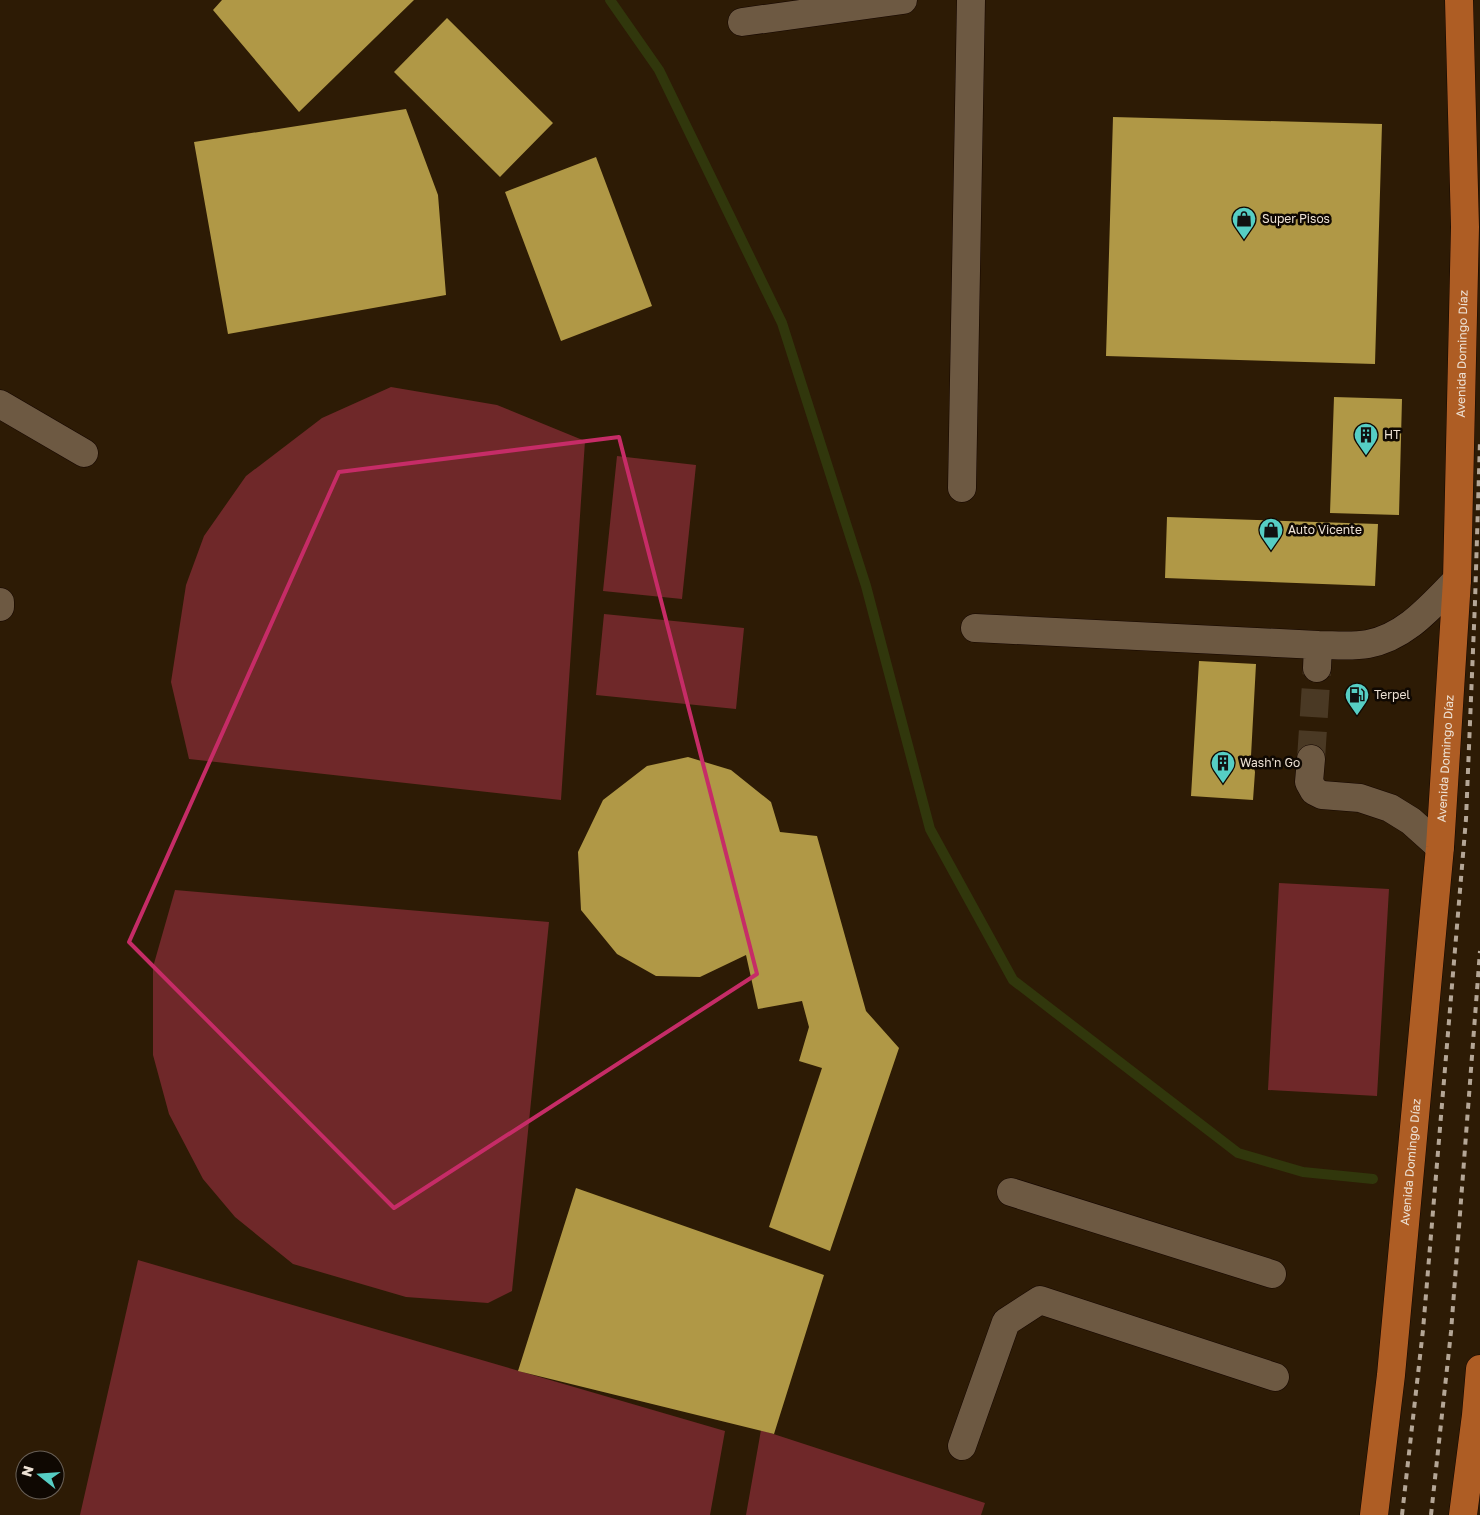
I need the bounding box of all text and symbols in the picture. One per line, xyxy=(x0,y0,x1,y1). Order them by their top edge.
shop icon: Super Pisos xyxy=(1231,206,1257,240)
place label: Super Pisos xyxy=(1262,211,1330,226)
street label: Avenida Domingo Díaz xyxy=(1453,290,1471,418)
building icon: HT xyxy=(1353,422,1379,456)
place label: HT xyxy=(1384,427,1401,442)
shop icon: Auto Vicente xyxy=(1258,517,1284,551)
place label: Auto Vicente xyxy=(1288,522,1362,537)
fuel station icon: Terpel xyxy=(1344,682,1370,716)
place label: Terpel xyxy=(1374,687,1410,702)
street label: Avenida Domingo Díaz xyxy=(1434,694,1457,823)
building icon: Wash'n Go xyxy=(1210,750,1236,784)
place label: Wash'n Go xyxy=(1240,755,1300,770)
street label: Avenida Domingo Díaz xyxy=(1397,1098,1424,1226)
north arrow xyxy=(15,1450,65,1500)
text: N xyxy=(17,1463,37,1479)

